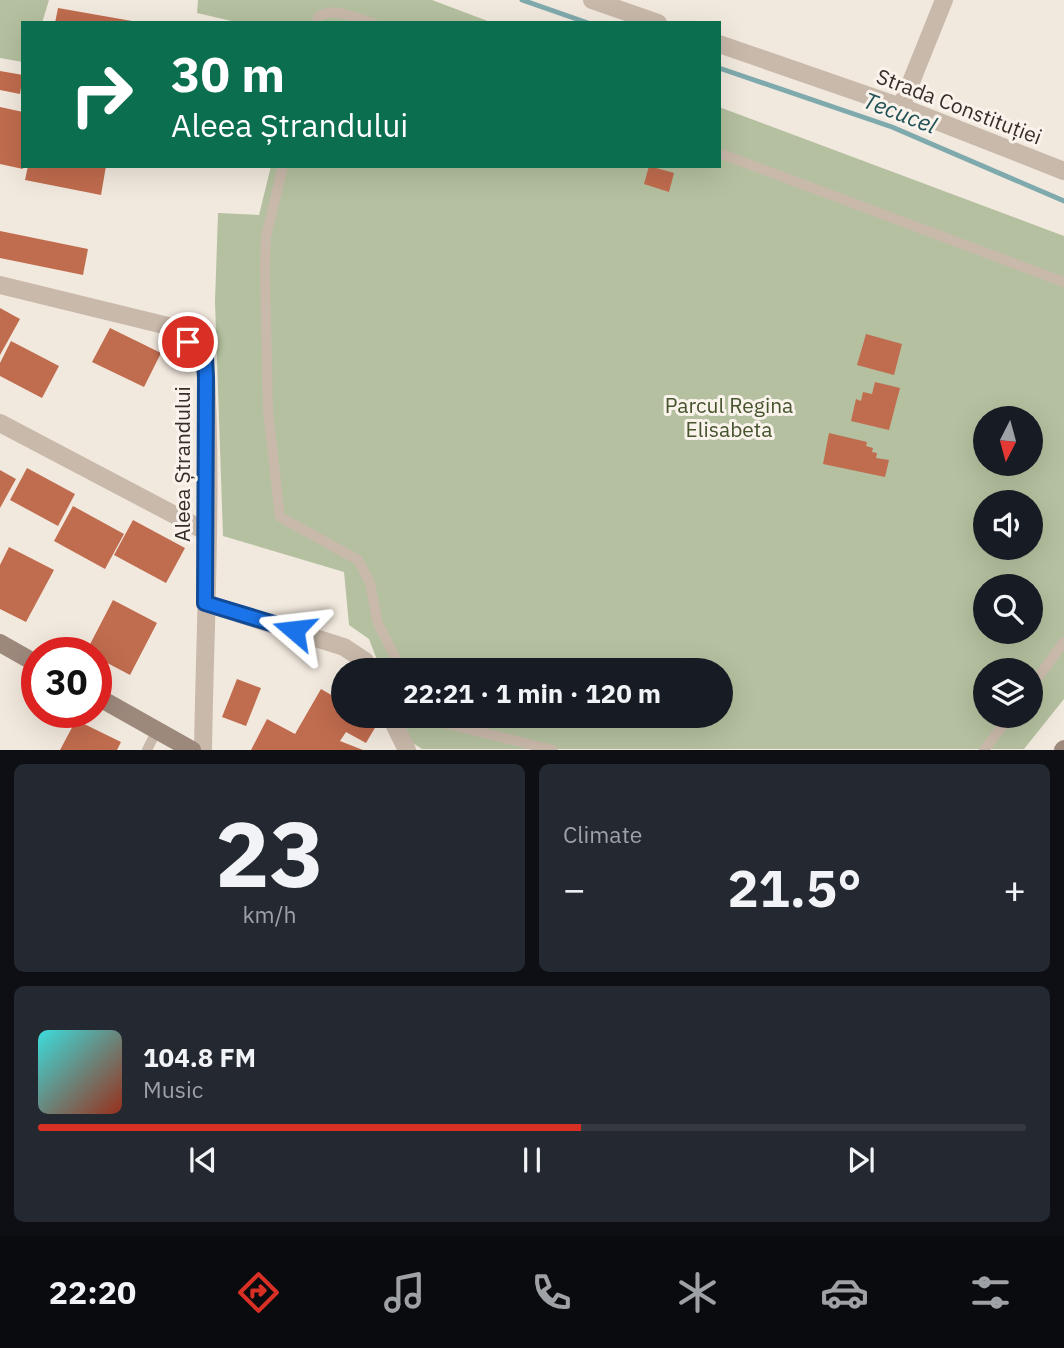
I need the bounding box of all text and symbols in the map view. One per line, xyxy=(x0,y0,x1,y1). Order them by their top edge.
text: 30 m xyxy=(171,42,285,105)
icon: right xyxy=(56,49,147,140)
street label: Strada Constituției xyxy=(873,62,1046,150)
water label: Tecucel xyxy=(859,84,942,140)
text: Aleea Ștrandului xyxy=(171,104,408,146)
pin xyxy=(158,312,218,372)
icon: arrive xyxy=(169,323,207,361)
street label: Aleea Ștrandului xyxy=(168,386,196,542)
park label: Parcul Regina Elisabeta xyxy=(665,391,793,443)
north arrow xyxy=(973,406,1043,476)
map controls xyxy=(973,406,1043,728)
button: sound xyxy=(973,490,1043,560)
button: search xyxy=(973,574,1043,644)
position arrow xyxy=(257,593,331,667)
speed limit sign: 30 xyxy=(21,637,112,728)
button: layers xyxy=(973,658,1043,728)
text: 22:21 · 1 min · 120 m xyxy=(403,676,661,710)
text: 23 xyxy=(215,794,324,912)
text: Climate xyxy=(563,819,642,849)
text: 21.5° xyxy=(727,854,862,921)
text: − xyxy=(563,864,586,913)
text: + xyxy=(1003,864,1026,913)
text: km/h xyxy=(242,899,297,929)
text: 104.8 FM xyxy=(143,1040,256,1074)
text: Music xyxy=(143,1074,203,1104)
icon: previous xyxy=(184,1141,222,1179)
icon: pause xyxy=(513,1141,551,1179)
icon: next xyxy=(842,1141,880,1179)
icon: directions xyxy=(234,1268,283,1317)
icon: music xyxy=(380,1268,429,1317)
icon: phone xyxy=(527,1268,576,1317)
icon: climate xyxy=(673,1268,722,1317)
icon: car xyxy=(820,1268,869,1317)
icon: filters xyxy=(966,1268,1015,1317)
text: 22:20 xyxy=(49,1271,136,1313)

